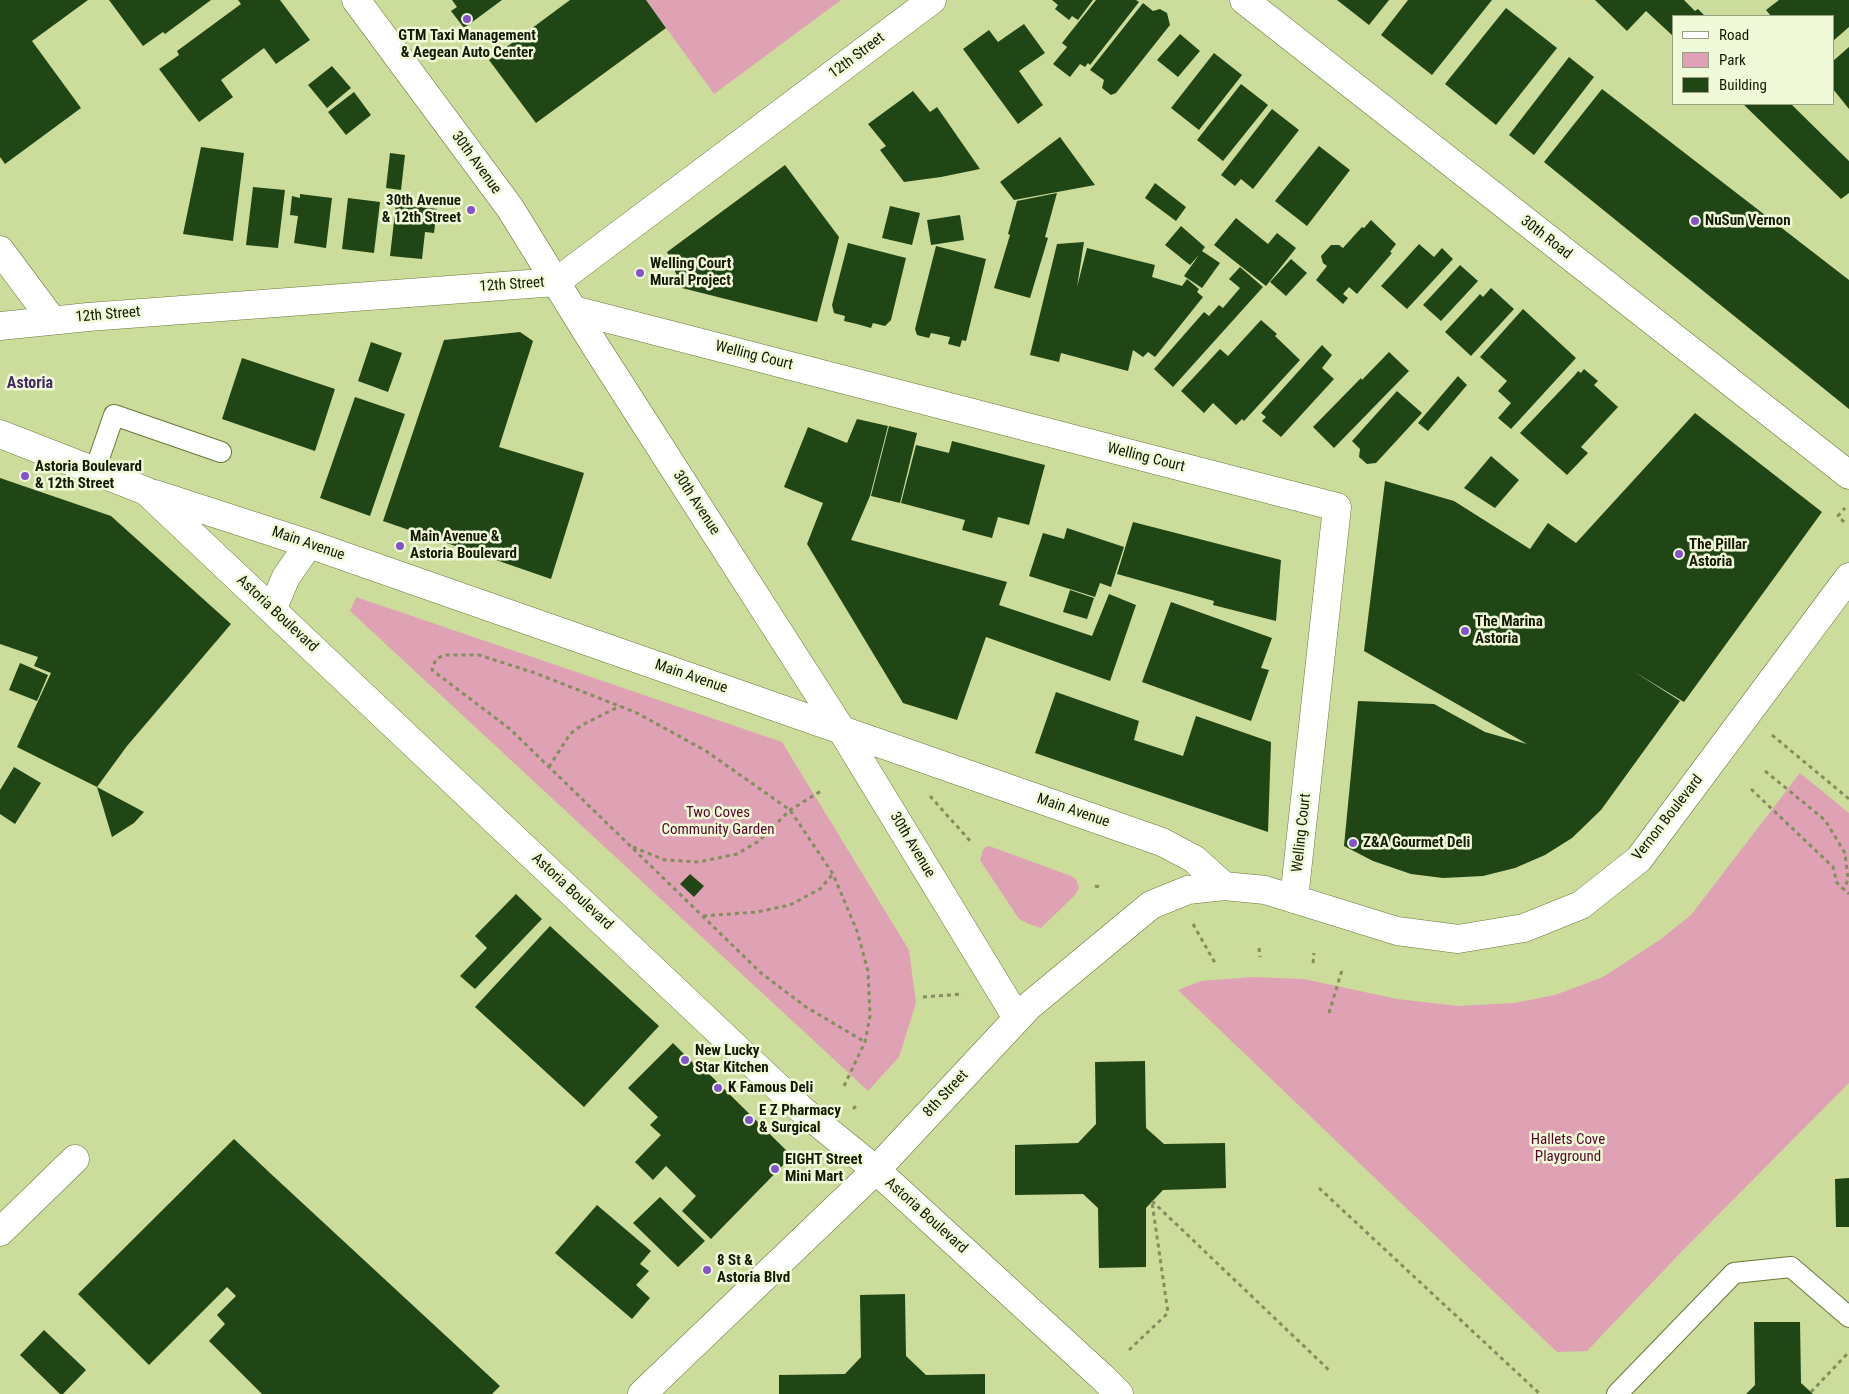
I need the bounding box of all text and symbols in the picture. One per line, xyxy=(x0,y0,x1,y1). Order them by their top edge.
marker: GTM Taxi Management & Aegean Auto Center xyxy=(461,13,473,25)
legend xyxy=(1672,15,1834,105)
text: Road xyxy=(1719,26,1749,44)
place label: GTM Taxi Management & Aegean Auto Center xyxy=(398,27,536,62)
street label: 12th Street xyxy=(826,29,888,83)
text: Park xyxy=(1719,51,1746,69)
text: Building xyxy=(1719,76,1767,94)
street label: 30th Avenue xyxy=(447,128,505,198)
place label: 30th Avenue & 12th Street xyxy=(382,192,461,227)
marker: 30th Avenue & 12th Street xyxy=(465,204,477,216)
street label: 30th Road xyxy=(1517,212,1575,264)
place label: NuSun Vernon xyxy=(1705,212,1791,230)
marker: NuSun Vernon xyxy=(1689,215,1701,227)
place label: Welling Court Mural Project xyxy=(650,255,731,290)
marker: Welling Court Mural Project xyxy=(634,267,646,279)
street label: 12th Street xyxy=(479,274,545,296)
street label: 12th Street xyxy=(75,303,141,327)
street label: Welling Court xyxy=(713,338,795,374)
district label: Astoria xyxy=(7,374,53,394)
street label: Welling Court xyxy=(1105,440,1187,476)
place label: Astoria Boulevard & 12th Street xyxy=(35,458,142,493)
street label: 30th Avenue xyxy=(669,467,723,539)
marker: Astoria Boulevard & 12th Street xyxy=(19,470,31,482)
street label: Main Avenue xyxy=(269,523,347,565)
place label: Main Avenue & Astoria Boulevard xyxy=(410,528,517,563)
place label: The Pillar Astoria xyxy=(1689,536,1747,571)
marker: Main Avenue & Astoria Boulevard xyxy=(394,540,406,552)
marker: The Pillar Astoria xyxy=(1673,548,1685,560)
street label: Astoria Boulevard xyxy=(233,572,321,656)
place label: The Marina Astoria xyxy=(1475,613,1543,648)
marker: The Marina Astoria xyxy=(1459,625,1471,637)
street label: Main Avenue xyxy=(652,656,730,698)
street label: Vernon Boulevard xyxy=(1629,772,1707,864)
street label: Main Avenue xyxy=(1034,790,1112,832)
street label: Welling Court xyxy=(1289,793,1315,873)
park label: Two Coves Community Garden xyxy=(662,804,774,839)
street label: 30th Avenue xyxy=(885,809,939,881)
place label: Z&A Gourmet Deli xyxy=(1363,834,1470,852)
marker: Z&A Gourmet Deli xyxy=(1347,837,1359,849)
street label: Astoria Boulevard xyxy=(528,850,616,934)
place label: New Lucky Star Kitchen xyxy=(695,1042,769,1077)
marker: New Lucky Star Kitchen xyxy=(679,1054,691,1066)
street label: 8th Street xyxy=(920,1067,972,1121)
place label: K Famous Deli xyxy=(728,1079,813,1097)
marker: K Famous Deli xyxy=(712,1082,724,1094)
place label: E Z Pharmacy & Surgical xyxy=(759,1102,841,1137)
marker: E Z Pharmacy & Surgical xyxy=(743,1114,755,1126)
park label: Hallets Cove Playground xyxy=(1531,1131,1605,1166)
place label: EIGHT Street Mini Mart xyxy=(785,1151,862,1186)
marker: EIGHT Street Mini Mart xyxy=(769,1163,781,1175)
street label: Astoria Boulevard xyxy=(881,1174,971,1258)
place label: 8 St & Astoria Blvd xyxy=(717,1252,790,1287)
marker: 8 St & Astoria Blvd xyxy=(701,1264,713,1276)

